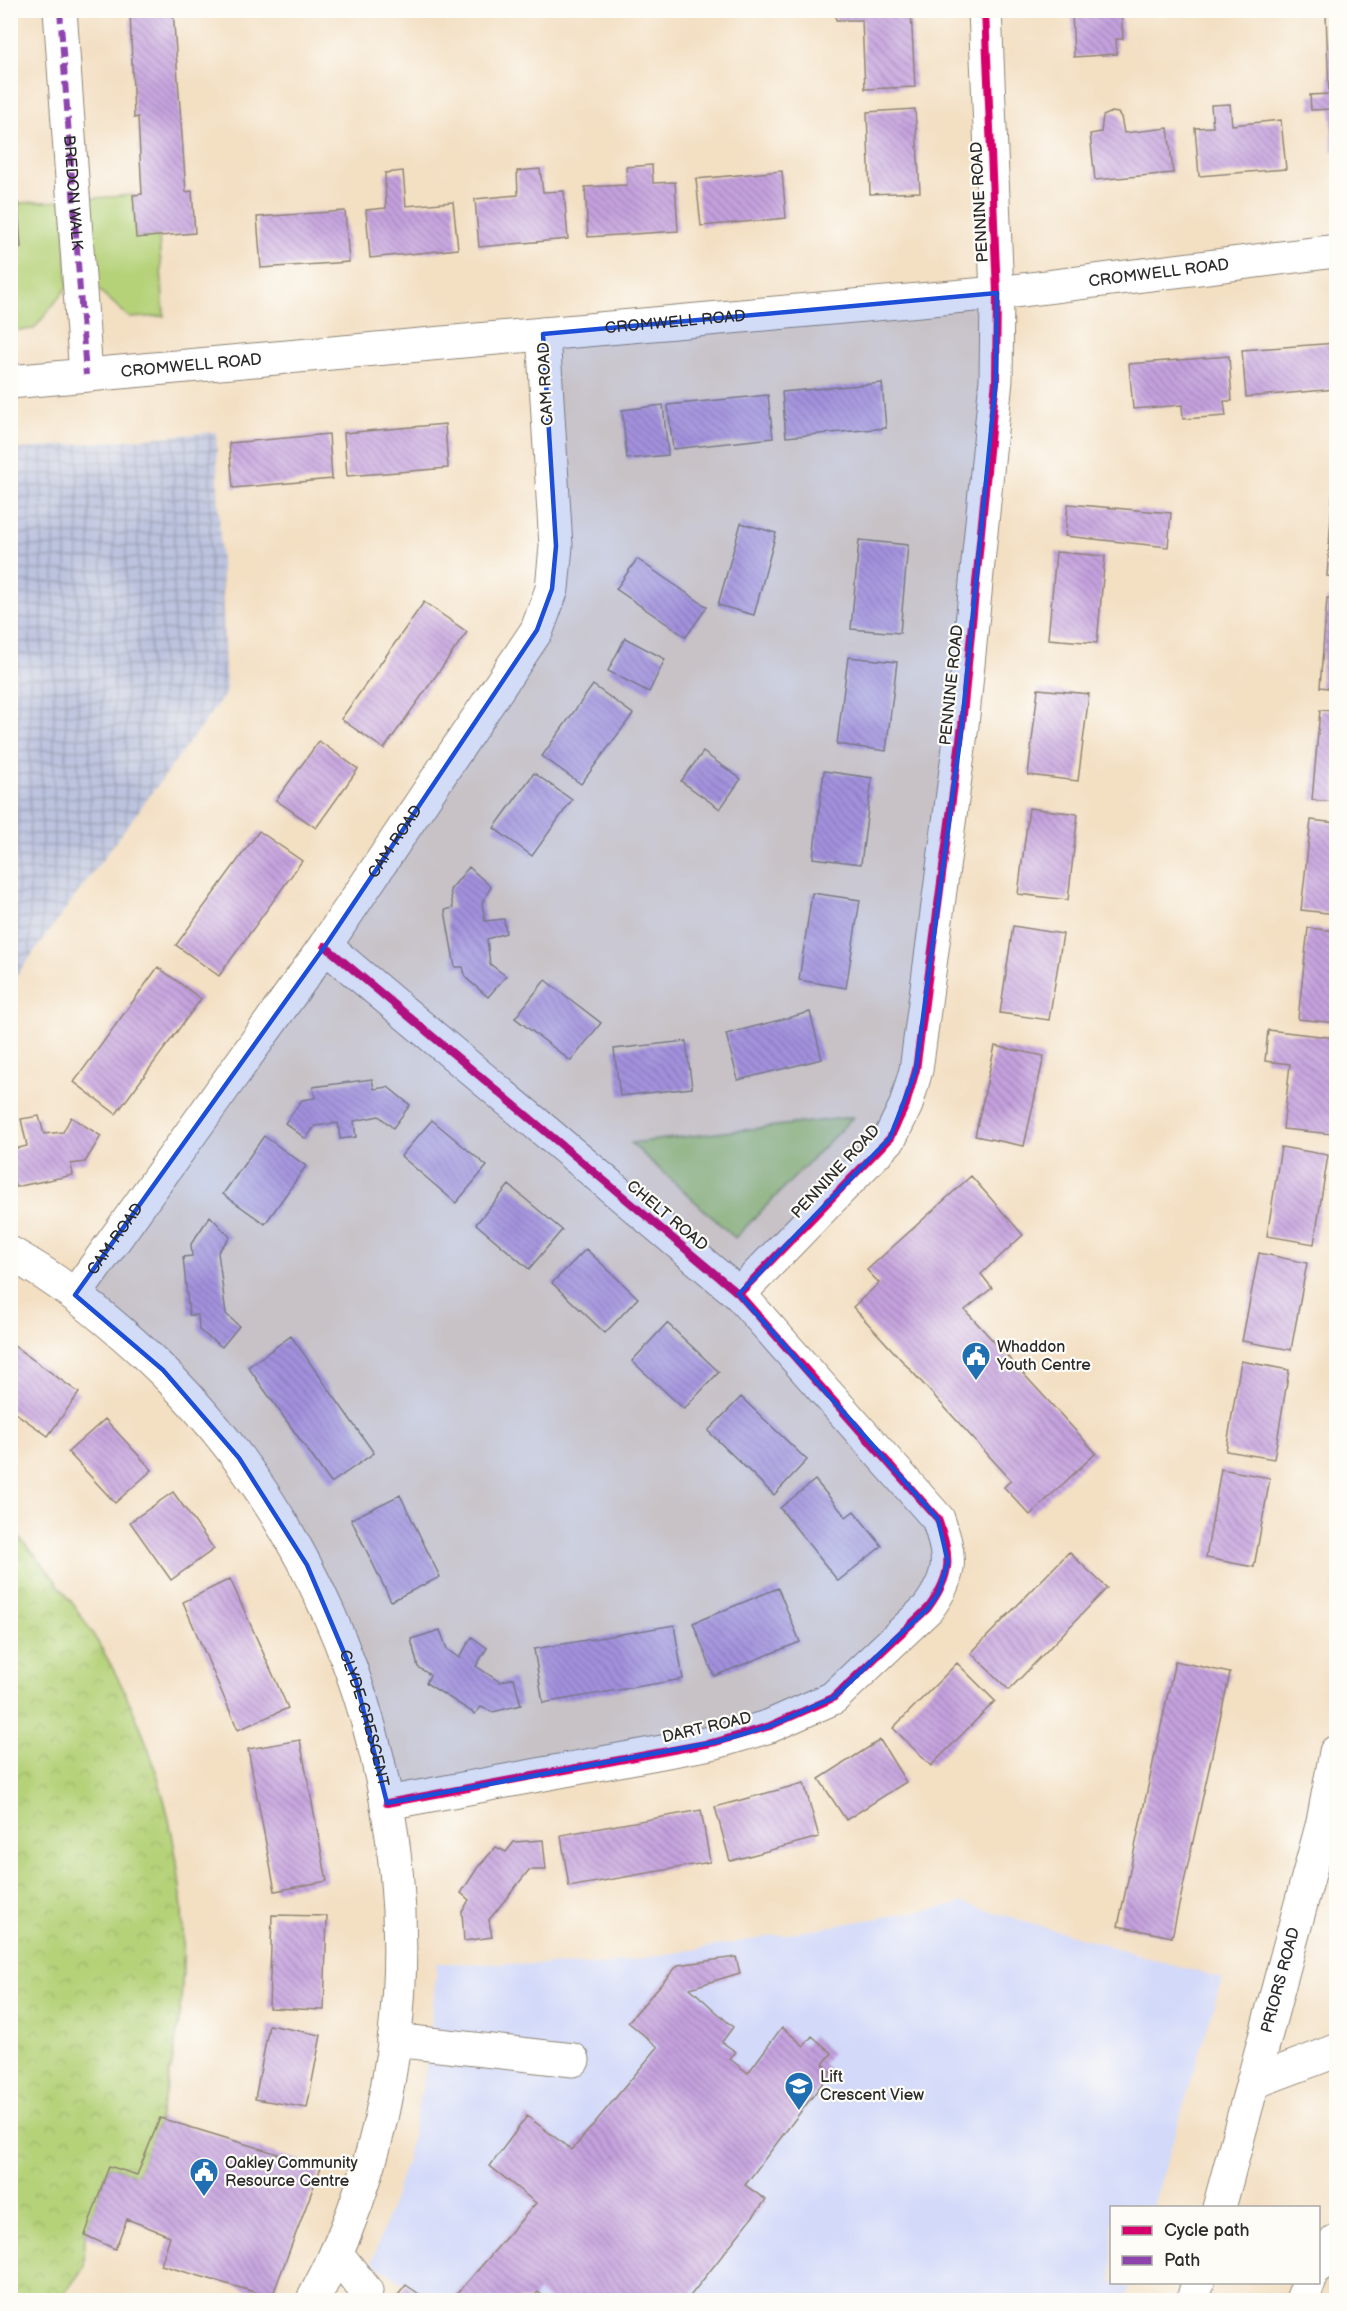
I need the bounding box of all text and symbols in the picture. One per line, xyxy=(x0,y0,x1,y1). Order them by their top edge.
street label: BREDON WALK xyxy=(59,134,87,251)
street label: PENNINE ROAD xyxy=(967,141,993,263)
street label: CROMWELL ROAD xyxy=(1087,255,1230,291)
street label: CROMWELL ROAD xyxy=(604,306,747,338)
street label: CAM ROAD xyxy=(534,342,558,426)
street label: CROMWELL ROAD xyxy=(120,350,263,381)
street label: PENNINE ROAD xyxy=(936,624,968,746)
street label: CAM ROAD xyxy=(364,801,426,882)
street label: PENNINE ROAD xyxy=(788,1121,884,1223)
street label: CHELT ROAD xyxy=(623,1177,711,1255)
street label: CAM ROAD xyxy=(83,1199,147,1279)
place label: Whaddon Youth Centre xyxy=(996,1338,1091,1375)
public building icon: Whaddon Youth Centre xyxy=(960,1340,992,1382)
street label: CLYDE CRESCENT xyxy=(335,1647,393,1789)
street label: DART ROAD xyxy=(661,1709,753,1747)
street label: PRIORS ROAD xyxy=(1257,1925,1304,2035)
place label: Lift Crescent View xyxy=(820,2068,924,2105)
school or university icon: Lift Crescent View xyxy=(783,2070,815,2112)
place label: Oakley Community Resource Centre xyxy=(225,2154,359,2191)
public building icon: Oakley Community Resource Centre xyxy=(188,2156,220,2198)
legend xyxy=(1110,2206,1320,2284)
text: Cycle path xyxy=(1164,2220,1250,2241)
text: Path xyxy=(1164,2250,1200,2271)

